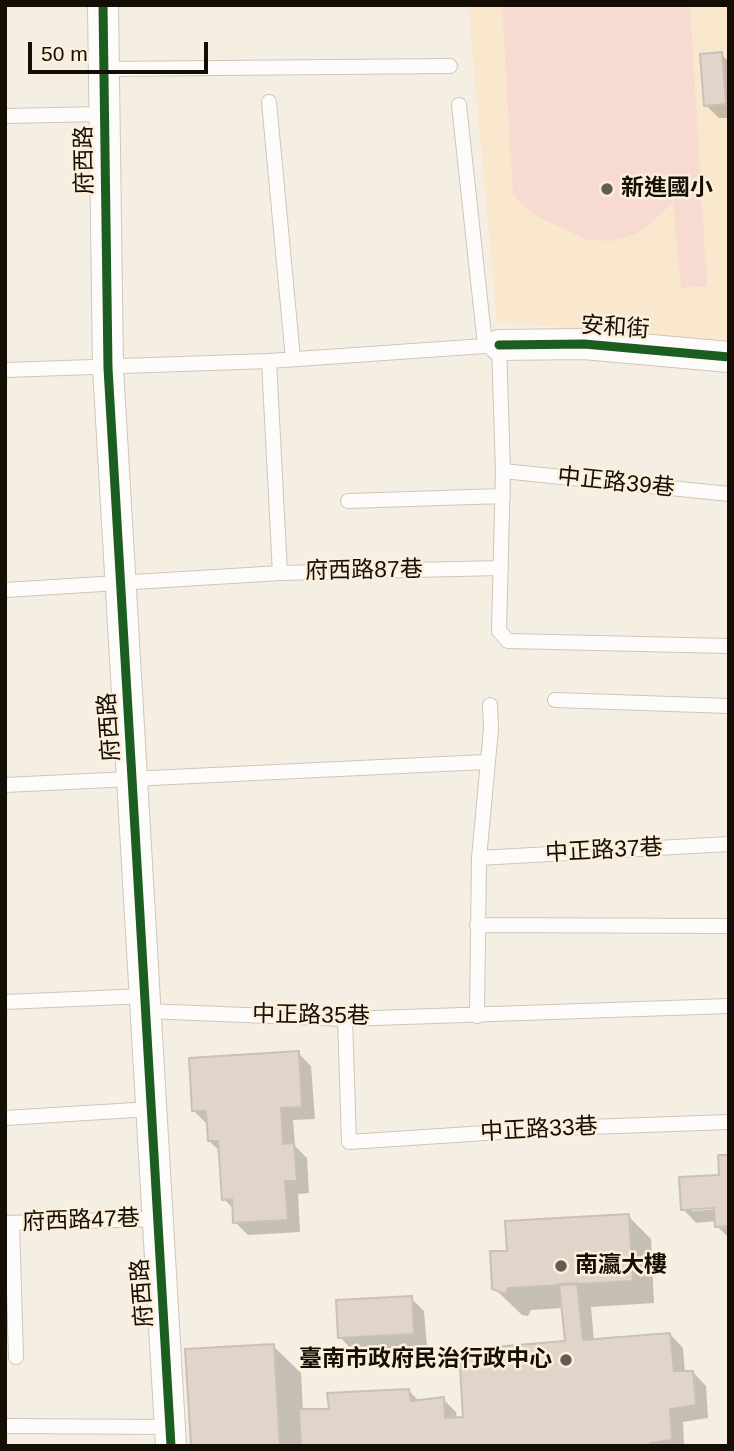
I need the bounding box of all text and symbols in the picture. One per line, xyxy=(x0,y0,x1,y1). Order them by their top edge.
scale bar xyxy=(32,28,212,72)
text: 50 m xyxy=(41,42,88,65)
street label: 府西路 xyxy=(71,125,99,195)
place label: 新進國小 xyxy=(621,175,713,203)
marker: 新進國小 xyxy=(599,181,615,197)
street label: 安和街 xyxy=(580,312,650,344)
street label: 中正路39巷 xyxy=(556,463,676,503)
street label: 府西路87巷 xyxy=(305,556,423,586)
street label: 府西路 xyxy=(94,692,126,762)
street label: 中正路37巷 xyxy=(545,834,663,868)
street label: 中正路35巷 xyxy=(252,1001,370,1031)
street label: 中正路33巷 xyxy=(480,1113,598,1147)
street label: 府西路47巷 xyxy=(22,1205,140,1237)
place label: 南瀛大樓 xyxy=(575,1252,667,1280)
street label: 府西路 xyxy=(127,1258,159,1328)
marker: 南瀛大樓 xyxy=(553,1258,569,1274)
place label: 臺南市政府民治行政中心 xyxy=(299,1346,552,1374)
marker: 臺南市政府民治行政中心 xyxy=(558,1352,574,1368)

